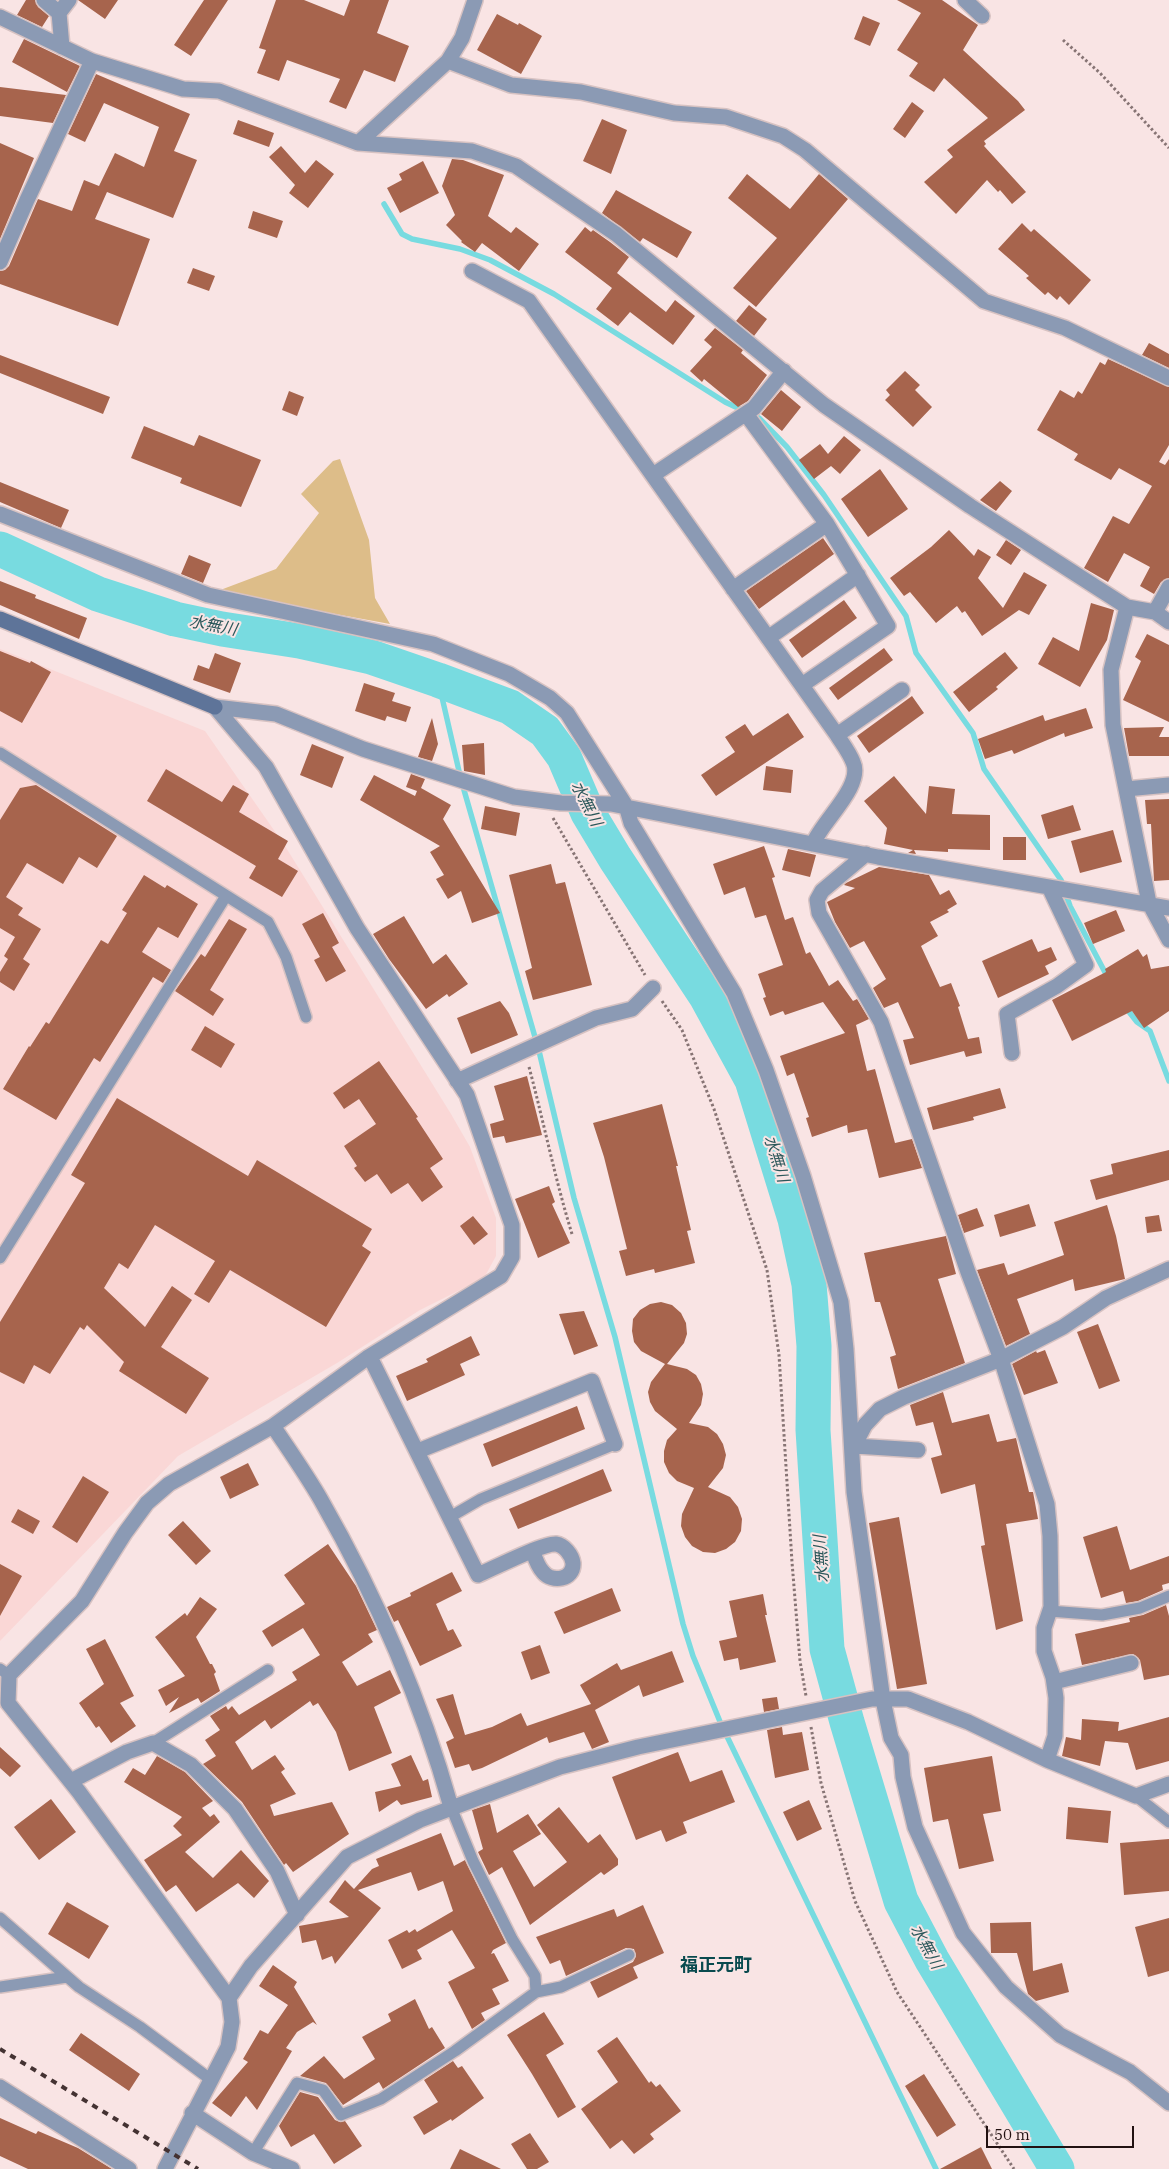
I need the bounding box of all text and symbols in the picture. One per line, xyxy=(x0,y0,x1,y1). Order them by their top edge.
water label: 水無川 xyxy=(188,612,238,640)
water label: 水無川 xyxy=(567,778,605,830)
water label: 水無川 xyxy=(759,1133,793,1185)
water label: 水無川 xyxy=(811,1534,833,1584)
water label: 水無川 xyxy=(906,1921,946,1973)
district label: 福正元町 xyxy=(680,1955,752,1977)
scale bar xyxy=(989,2116,1136,2148)
text: 50 m xyxy=(994,2125,1030,2144)

